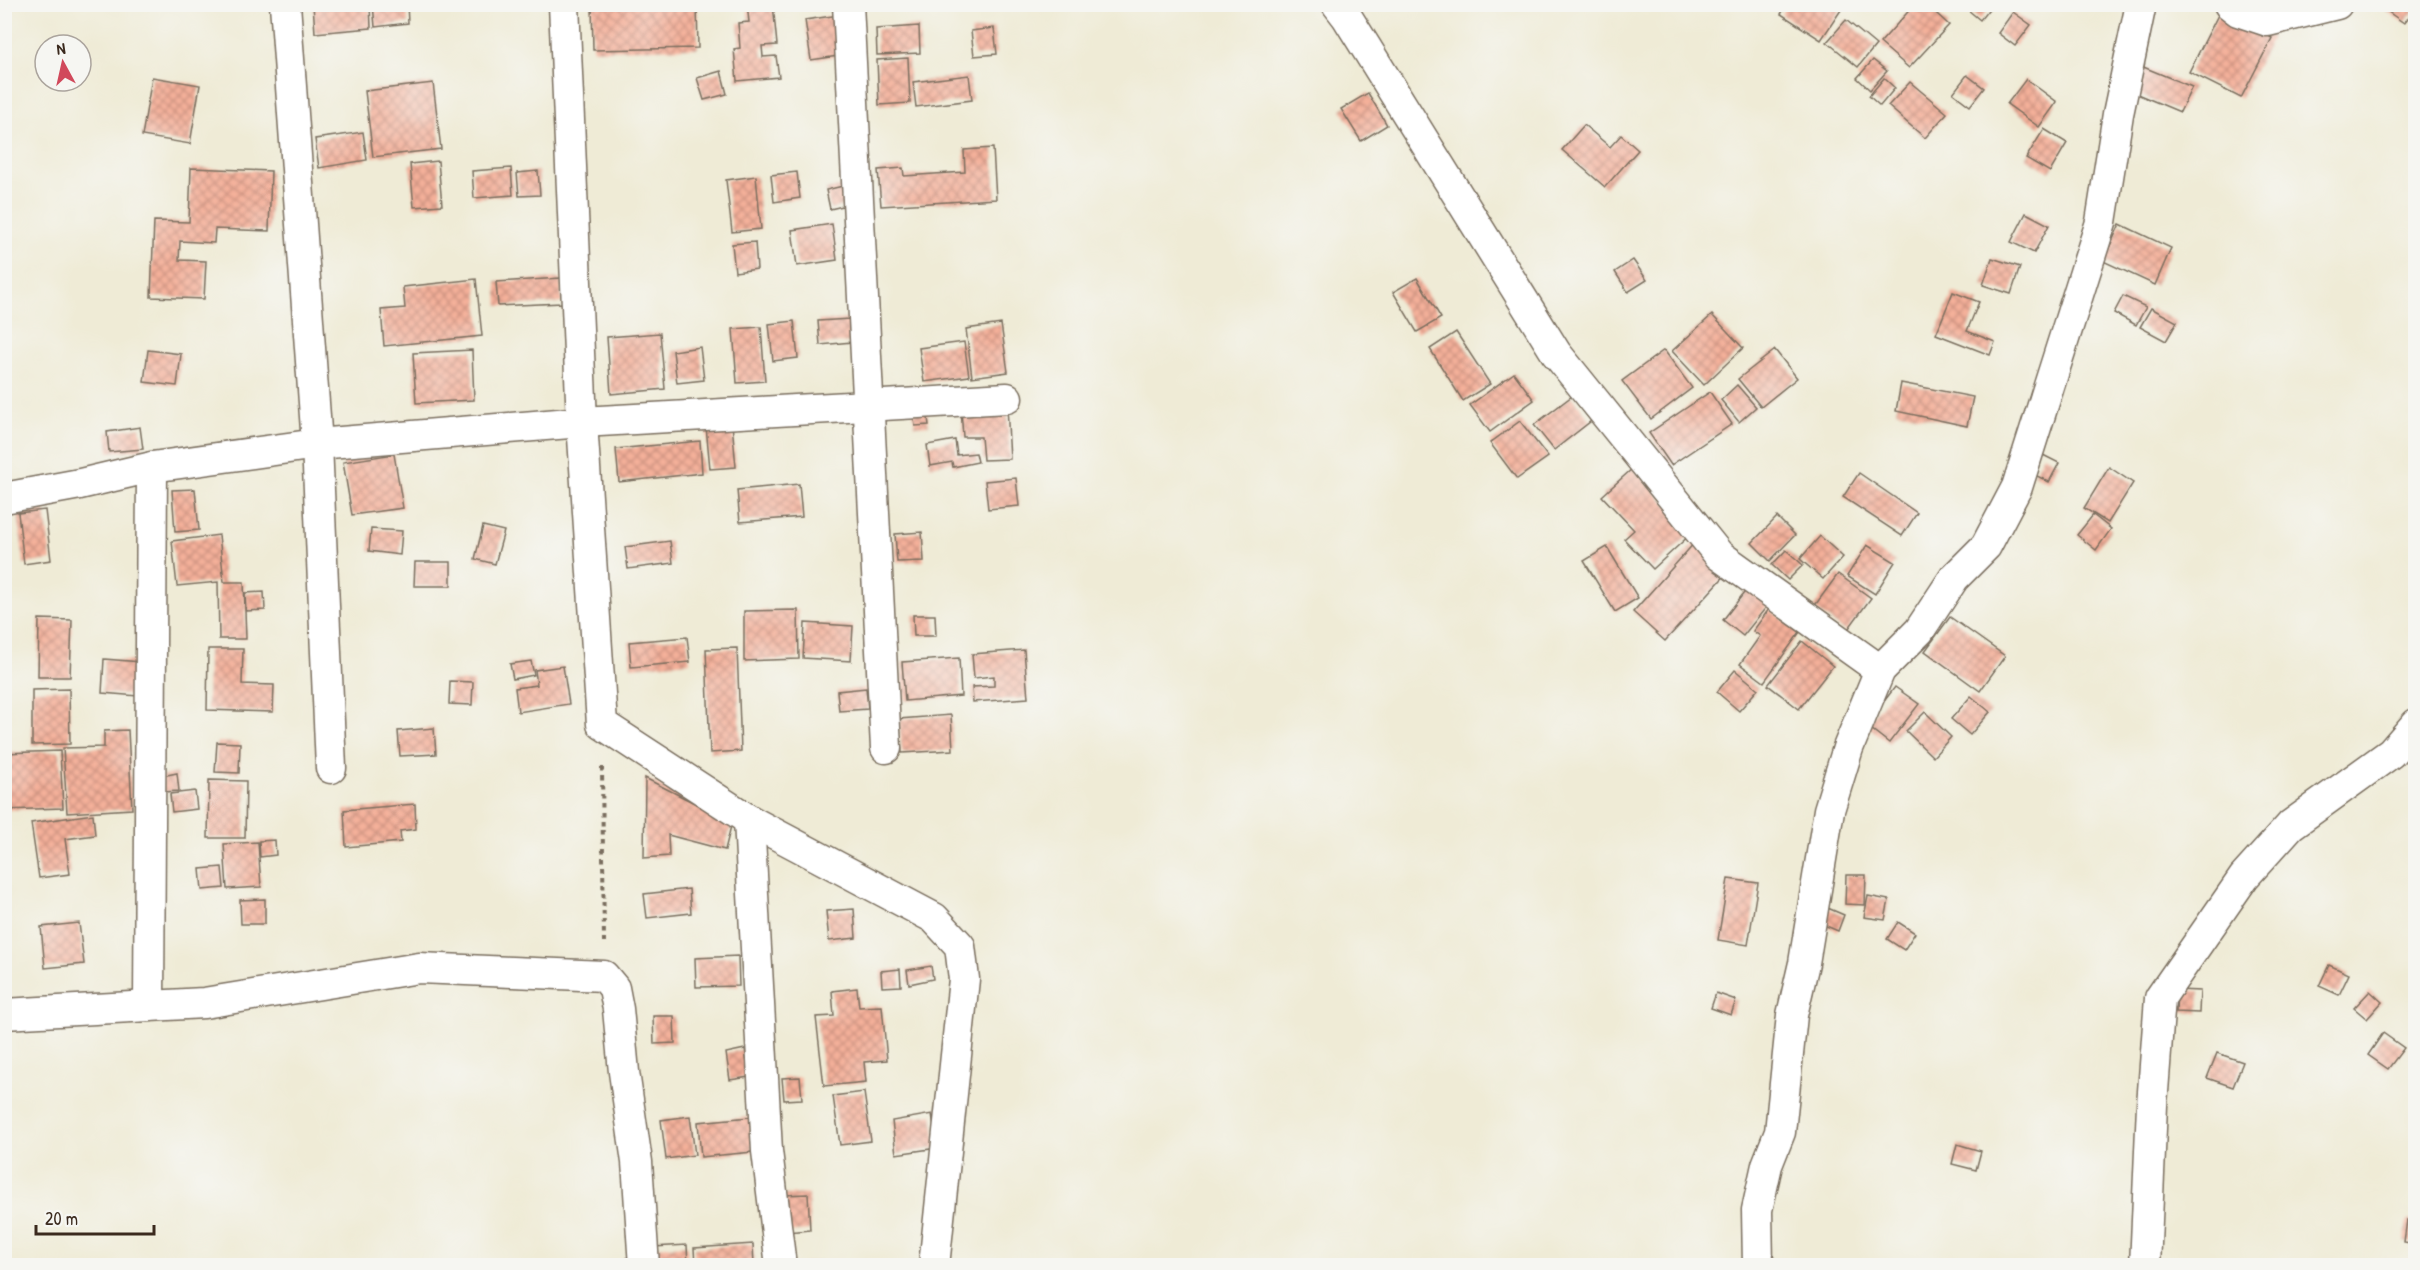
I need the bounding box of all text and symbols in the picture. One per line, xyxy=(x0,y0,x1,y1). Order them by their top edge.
north arrow xyxy=(33,33,93,93)
text: N xyxy=(55,37,67,60)
scale bar xyxy=(36,1198,154,1236)
text: 20 m xyxy=(45,1206,78,1231)

